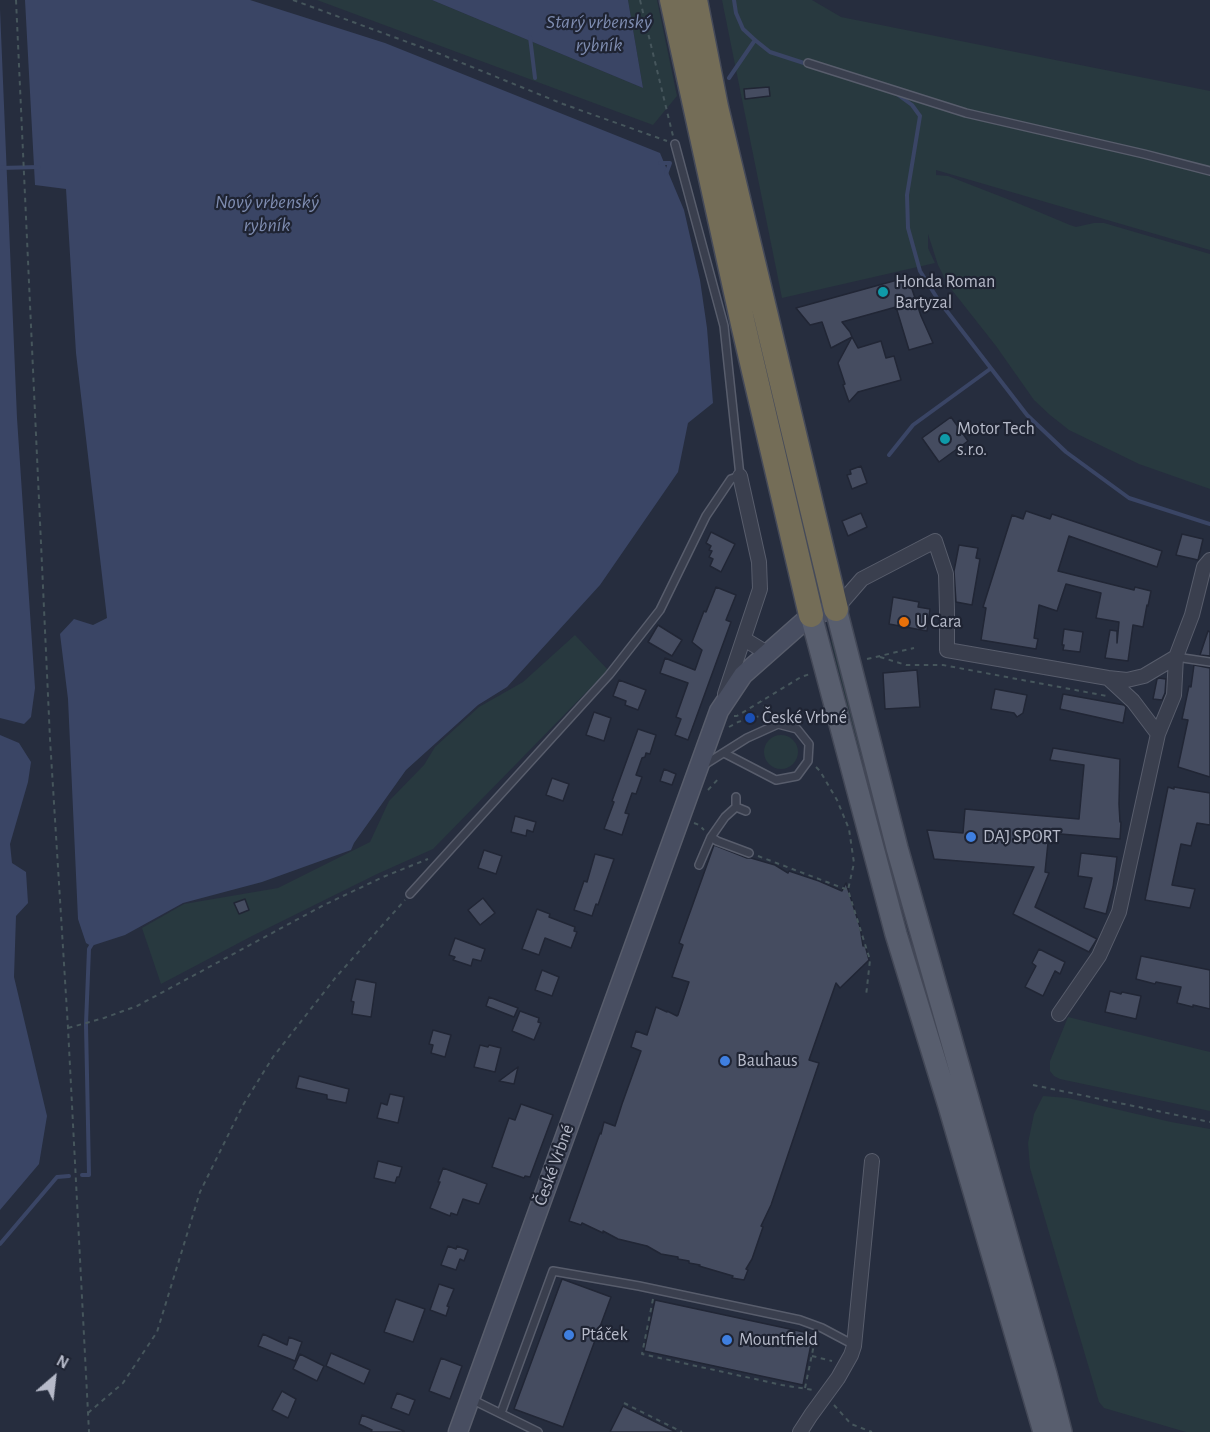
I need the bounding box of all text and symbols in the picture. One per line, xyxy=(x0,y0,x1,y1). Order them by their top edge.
water label: Starý vrbenský rybník xyxy=(546,10,652,57)
water label: Nový vrbenský rybník xyxy=(215,190,319,237)
place label: Honda Roman Bartyzal xyxy=(895,271,995,314)
marker: Honda Roman Bartyzal xyxy=(876,285,890,299)
place label: Motor Tech s.r.o. xyxy=(957,418,1035,460)
marker: Motor Tech s.r.o. xyxy=(938,432,952,446)
place label: U Cara xyxy=(916,611,962,633)
marker: U Cara xyxy=(897,615,911,629)
place label: České Vrbné xyxy=(762,707,847,729)
marker: České Vrbné xyxy=(743,711,757,725)
place label: DAJ SPORT xyxy=(983,826,1061,848)
marker: DAJ SPORT xyxy=(964,830,978,844)
place label: Bauhaus xyxy=(737,1050,798,1072)
marker: Bauhaus xyxy=(718,1054,732,1068)
street label: České Vrbné xyxy=(529,1121,579,1209)
place label: Ptáček xyxy=(581,1324,628,1346)
marker: Ptáček xyxy=(562,1328,576,1342)
place label: Mountfield xyxy=(739,1329,818,1351)
marker: Mountfield xyxy=(720,1333,734,1347)
north arrow xyxy=(24,1348,84,1408)
text: N xyxy=(54,1352,71,1372)

